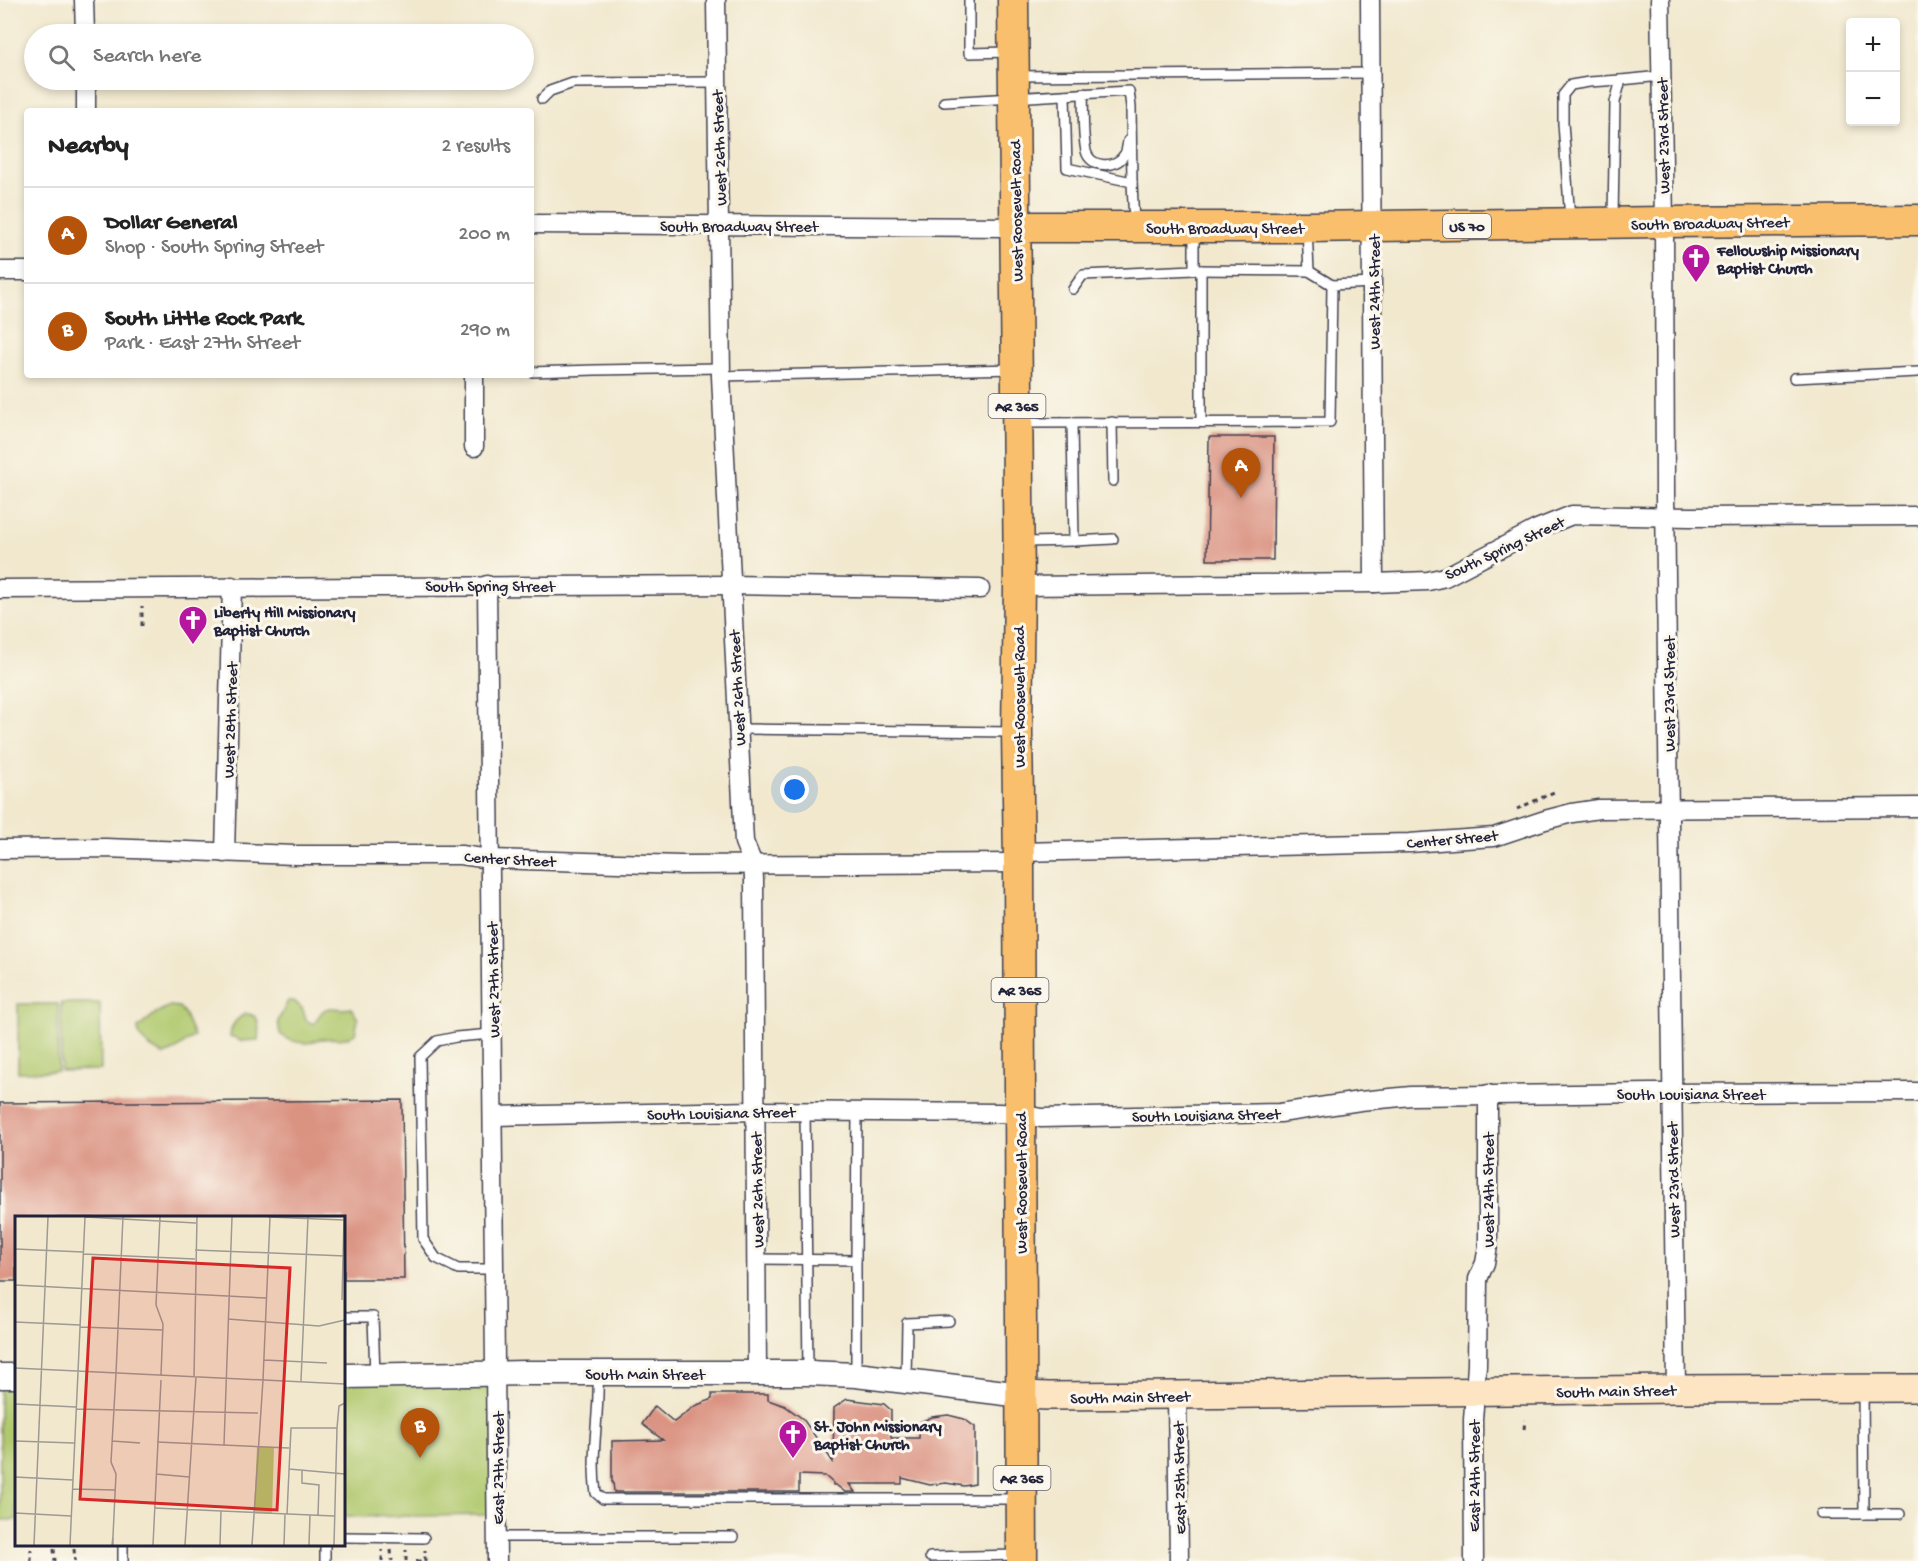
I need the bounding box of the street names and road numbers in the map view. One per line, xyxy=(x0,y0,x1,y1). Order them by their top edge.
street label: West 23rd Street xyxy=(1655,76,1676,194)
street label: West 26th Street xyxy=(710,88,733,206)
street label: West Roosevelt Road xyxy=(1008,139,1029,282)
road number: US 70 xyxy=(1443,214,1491,238)
street label: South Broadway Street xyxy=(1631,215,1791,236)
street label: South Broadway Street xyxy=(660,219,820,238)
street label: South Broadway Street xyxy=(1146,221,1306,240)
street label: West 24th Street xyxy=(1367,233,1386,350)
road number: AR 365 xyxy=(988,394,1046,418)
street label: South Spring Street xyxy=(1443,514,1570,586)
street label: South Spring Street xyxy=(425,579,556,598)
street label: West Roosevelt Road xyxy=(1012,625,1031,768)
street label: West 26th Street xyxy=(727,628,752,746)
street label: West 23rd Street xyxy=(1662,635,1681,752)
street label: West 28th Street xyxy=(221,660,244,779)
street label: Center Street xyxy=(1406,828,1500,855)
street label: Center Street xyxy=(464,850,557,873)
street label: West 27th Street xyxy=(485,920,506,1038)
road number: AR 365 xyxy=(992,978,1048,1002)
street label: South Louisiana Street xyxy=(1617,1087,1767,1106)
street label: South Louisiana Street xyxy=(647,1105,797,1126)
street label: South Louisiana Street xyxy=(1132,1107,1282,1128)
street label: West Roosevelt Road xyxy=(1014,1111,1033,1254)
street label: West 23rd Street xyxy=(1665,1120,1686,1238)
street label: West 26th Street xyxy=(749,1131,770,1248)
street label: West 24th Street xyxy=(1481,1131,1500,1248)
street label: South Main Street xyxy=(585,1367,706,1386)
street label: South Main Street xyxy=(1556,1383,1678,1404)
street label: South Main Street xyxy=(1070,1389,1192,1410)
street label: East 27th Street xyxy=(491,1410,510,1524)
street label: East 24th Street xyxy=(1467,1419,1486,1532)
street label: East 25th Street xyxy=(1171,1420,1192,1535)
road number: AR 365 xyxy=(994,1466,1050,1490)

